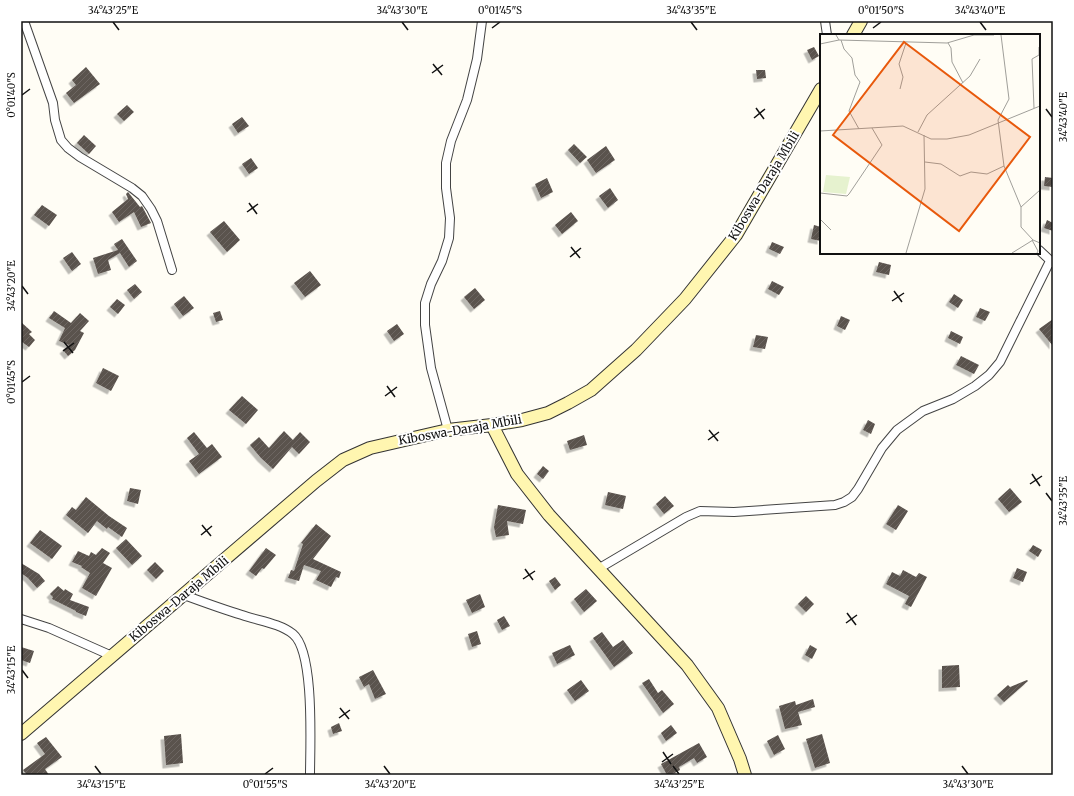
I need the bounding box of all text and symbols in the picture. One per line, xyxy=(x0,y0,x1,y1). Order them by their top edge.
text: 34°43'25"E xyxy=(88,4,139,17)
text: 34°43'30"E xyxy=(377,4,428,17)
text: 0°01'45"S xyxy=(478,4,522,17)
text: 34°43'35"E xyxy=(666,4,716,17)
text: 0°01'50"S xyxy=(858,4,904,17)
text: 34°43'40"E xyxy=(955,4,1006,17)
inset map xyxy=(820,34,1040,254)
text: 0°01'40"S xyxy=(5,72,18,118)
text: 34°43'40"E xyxy=(1057,91,1070,142)
street label: Kiboswa-Daraja Mbili xyxy=(725,128,802,243)
text: 34°43'20"E xyxy=(5,260,18,312)
text: 0°01'45"S xyxy=(5,360,18,404)
street label: Kiboswa-Daraja Mbili xyxy=(397,411,523,448)
text: 34°43'35"E xyxy=(1057,476,1070,526)
street label: Kiboswa-Daraja Mbili xyxy=(126,553,231,645)
text: 34°43'15"E xyxy=(5,645,18,694)
text: 34°43'15"E xyxy=(77,778,126,791)
text: 0°01'55"S xyxy=(243,778,287,791)
text: 34°43'20"E xyxy=(364,778,416,791)
text: 34°43'25"E xyxy=(654,778,705,791)
text: 34°43'30"E xyxy=(943,778,994,791)

